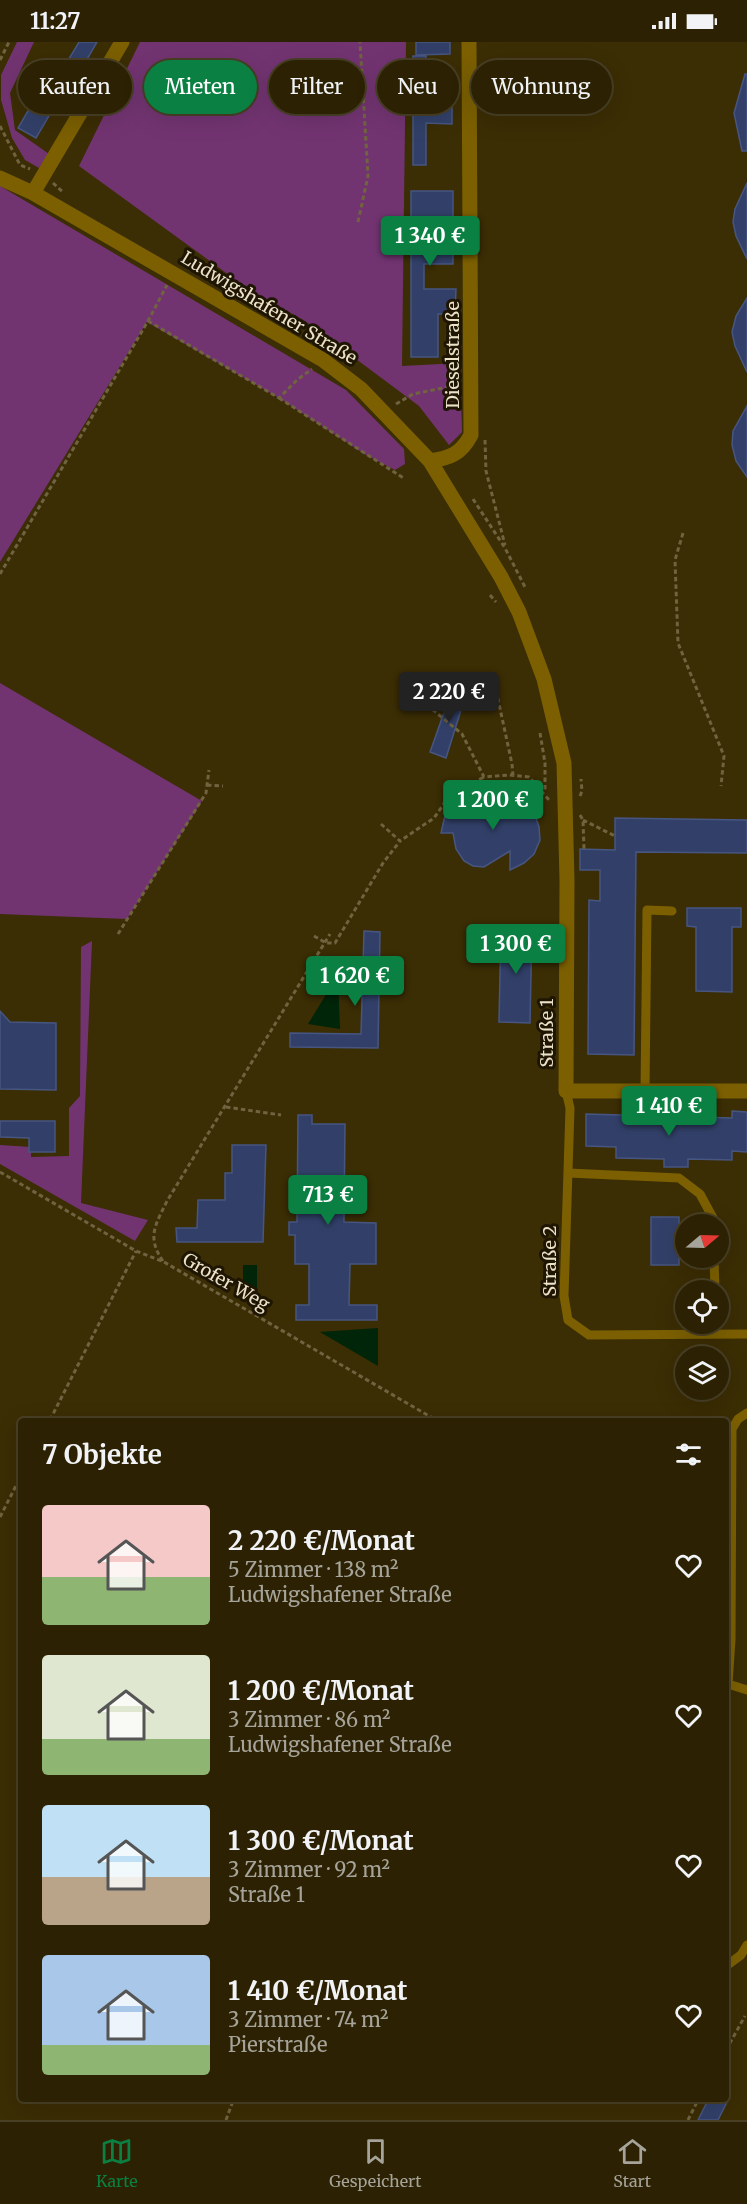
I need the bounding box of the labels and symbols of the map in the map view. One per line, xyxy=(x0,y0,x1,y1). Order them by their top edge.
pin: 1 340 € xyxy=(375,216,485,267)
street label: Ludwigshafener Straße xyxy=(177,246,361,369)
street label: Dieselstraße xyxy=(441,301,464,409)
pin: 2 220 € xyxy=(394,672,504,723)
pin: 1 200 € xyxy=(438,780,548,831)
pin: 1 300 € xyxy=(461,924,571,975)
pin: 1 620 € xyxy=(300,956,410,1007)
street label: Straße 1 xyxy=(535,998,558,1068)
pin: 1 410 € xyxy=(614,1086,724,1137)
pin: 713 € xyxy=(286,1175,370,1226)
north arrow xyxy=(675,1214,729,1268)
street label: Straße 2 xyxy=(538,1225,561,1297)
street label: Grofer Weg xyxy=(179,1247,274,1316)

